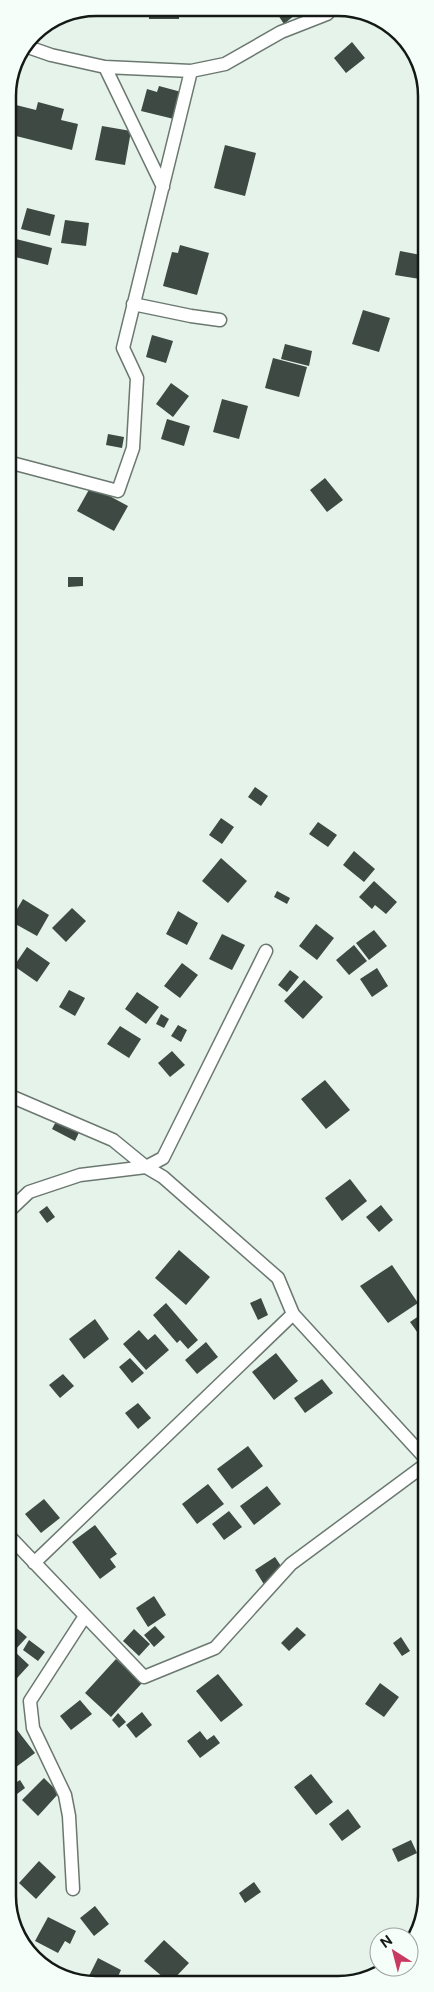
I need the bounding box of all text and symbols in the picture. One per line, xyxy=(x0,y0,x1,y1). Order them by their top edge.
north arrow xyxy=(369,1927,419,1977)
text: N xyxy=(377,1932,395,1951)

